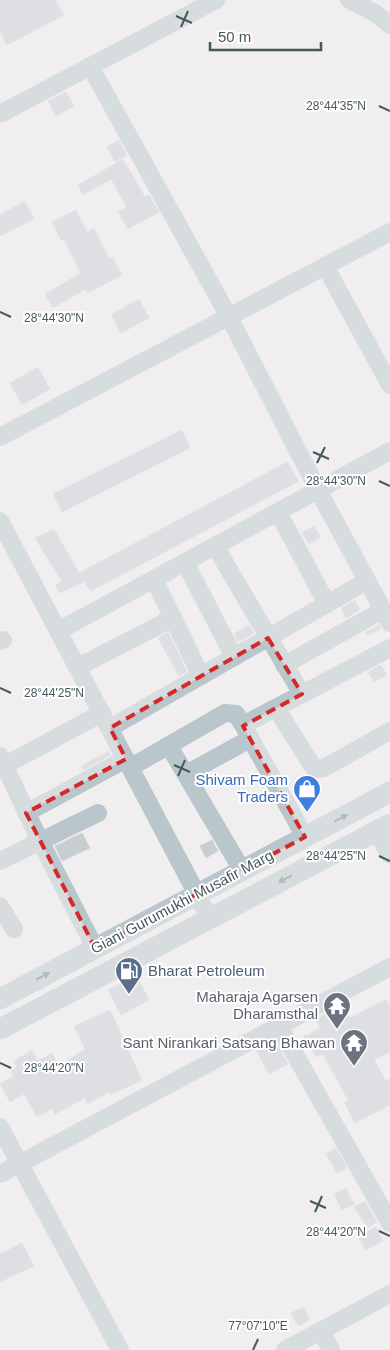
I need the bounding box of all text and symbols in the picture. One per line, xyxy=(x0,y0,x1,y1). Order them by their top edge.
scale bar xyxy=(210,20,321,52)
text: 50 m xyxy=(218,28,251,45)
text: 28°44'35"N xyxy=(306,99,366,113)
text: 28°44'30"N xyxy=(24,311,84,325)
text: 28°44'30"N xyxy=(306,474,366,488)
text: 28°44'25"N xyxy=(24,686,84,700)
place label: Shivam Foam Traders xyxy=(195,771,288,805)
shop icon: Shivam Foam Traders xyxy=(292,774,322,813)
one-way arrow xyxy=(334,813,348,822)
street label: Giani Gurumukhi Musafir Marg xyxy=(88,846,276,957)
text: 28°44'25"N xyxy=(306,849,366,863)
one-way arrow xyxy=(278,875,292,884)
fuel station icon: Bharat Petroleum xyxy=(114,956,144,995)
place label: Bharat Petroleum xyxy=(148,962,265,979)
one-way arrow xyxy=(36,972,50,980)
place label: Maharaja Agarsen Dharamsthal xyxy=(196,988,318,1022)
temple icon: Maharaja Agarsen Dharamsthal xyxy=(322,991,352,1030)
temple icon: Sant Nirankari Satsang Bhawan xyxy=(339,1028,369,1067)
place label: Sant Nirankari Satsang Bhawan xyxy=(122,1034,335,1051)
text: 28°44'20"N xyxy=(24,1061,84,1075)
text: 28°44'20"N xyxy=(306,1225,366,1239)
text: 77°07'10"E xyxy=(228,1319,288,1333)

